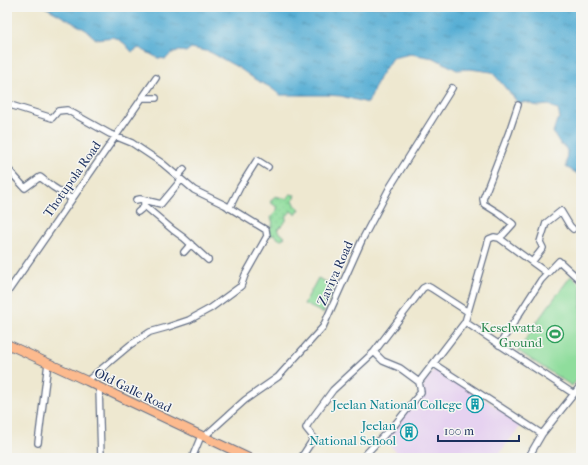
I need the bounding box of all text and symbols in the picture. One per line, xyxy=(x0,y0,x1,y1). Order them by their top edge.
street label: Thotupola Road xyxy=(40,137,104,220)
street label: Zaviya Road xyxy=(314,237,356,308)
place label: Keselwatta Ground xyxy=(481,320,543,350)
sports icon: Keselwatta Ground xyxy=(545,324,565,344)
street label: Old Galle Road xyxy=(92,365,175,416)
building icon: Jeelan National College xyxy=(465,394,485,414)
place label: Jeelan National College xyxy=(331,397,463,412)
scale bar xyxy=(438,417,519,443)
place label: Jeelan National School xyxy=(309,418,396,448)
building icon: Jeelan National School xyxy=(399,422,419,442)
text: 100 m xyxy=(444,424,474,438)

